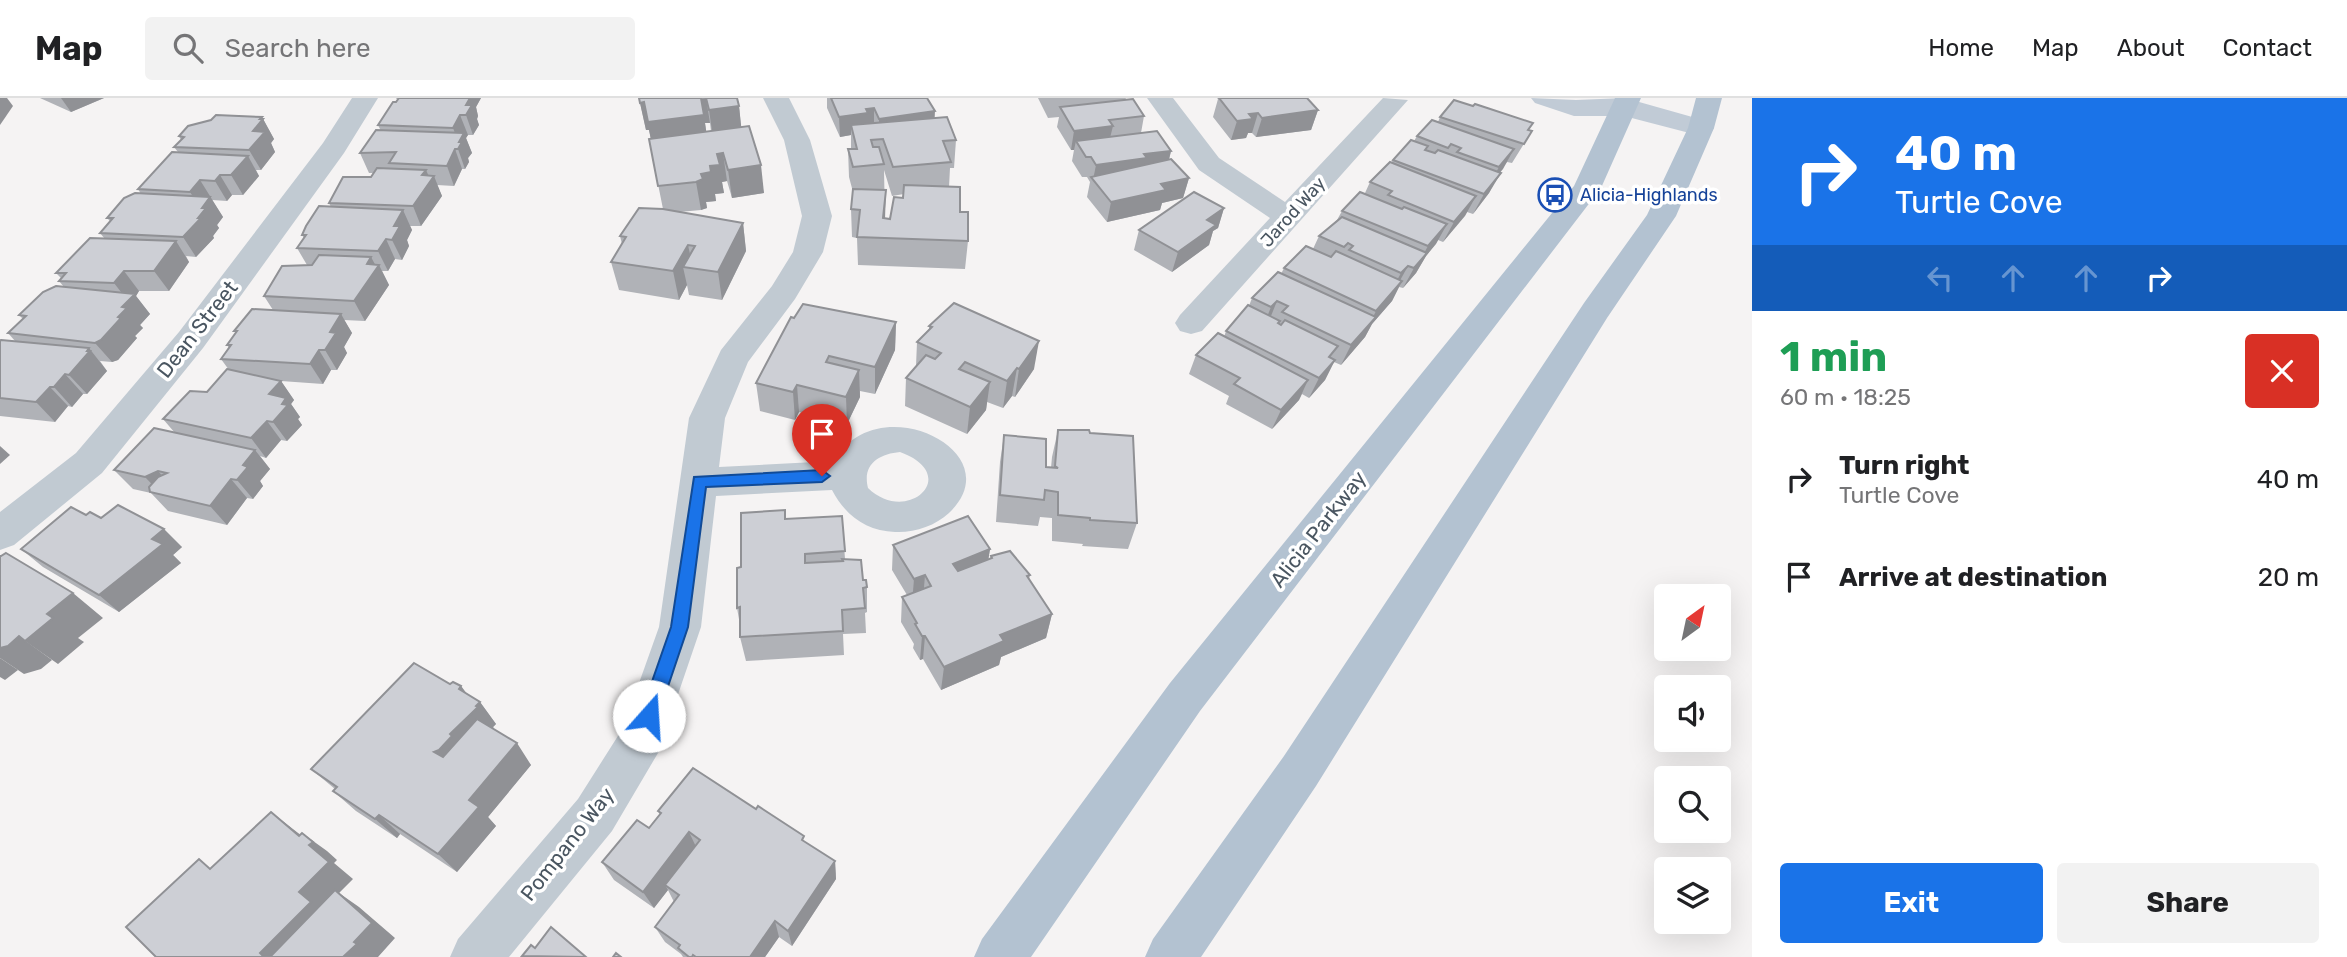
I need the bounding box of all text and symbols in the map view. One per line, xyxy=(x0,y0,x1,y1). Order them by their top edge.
search box xyxy=(145,17,635,80)
text: Map xyxy=(35,29,103,68)
icon: search xyxy=(169,29,207,67)
text: Search here xyxy=(225,33,370,64)
text: Home xyxy=(1928,34,1994,62)
text: Map xyxy=(2032,34,2079,62)
text: About xyxy=(2117,34,2185,62)
text: Contact xyxy=(2223,34,2312,62)
text: 40 m xyxy=(1895,124,2017,182)
icon: right xyxy=(1780,126,1871,217)
street label: Jarod Way xyxy=(1256,172,1330,252)
bus stop icon: Alicia-Highlands xyxy=(1536,176,1574,214)
text: Turtle Cove xyxy=(1895,183,2063,221)
place label: Alicia-Highlands xyxy=(1580,184,1718,206)
icon: left xyxy=(1921,259,1959,297)
icon: ahead xyxy=(1994,259,2032,297)
icon: ahead xyxy=(2067,259,2105,297)
icon: right xyxy=(2140,259,2178,297)
street label: Dean Street xyxy=(151,275,243,383)
text: 1 min xyxy=(1780,332,1887,382)
button: close xyxy=(2245,334,2319,408)
text: 60 m · 18:25 xyxy=(1780,383,1911,411)
pin xyxy=(792,404,852,476)
icon: arrive xyxy=(803,415,841,453)
text: Turn right xyxy=(1839,450,1969,481)
icon: right xyxy=(1780,460,1818,498)
text: 40 m xyxy=(2257,464,2319,495)
street label: Alicia Parkway xyxy=(1265,466,1371,592)
text: Turtle Cove xyxy=(1839,481,1959,509)
icon: arrive xyxy=(1780,558,1818,596)
text: Arrive at destination xyxy=(1839,562,2107,593)
text: 20 m xyxy=(2258,562,2319,593)
north arrow xyxy=(1654,584,1731,662)
map controls xyxy=(1654,584,1731,934)
button: sound xyxy=(1654,675,1731,752)
position arrow xyxy=(612,679,686,753)
button: search xyxy=(1654,766,1731,843)
street label: Pompano Way xyxy=(515,782,619,906)
button: layers xyxy=(1654,857,1731,934)
button: Exit xyxy=(1780,863,2043,943)
button: Share xyxy=(2057,863,2319,943)

